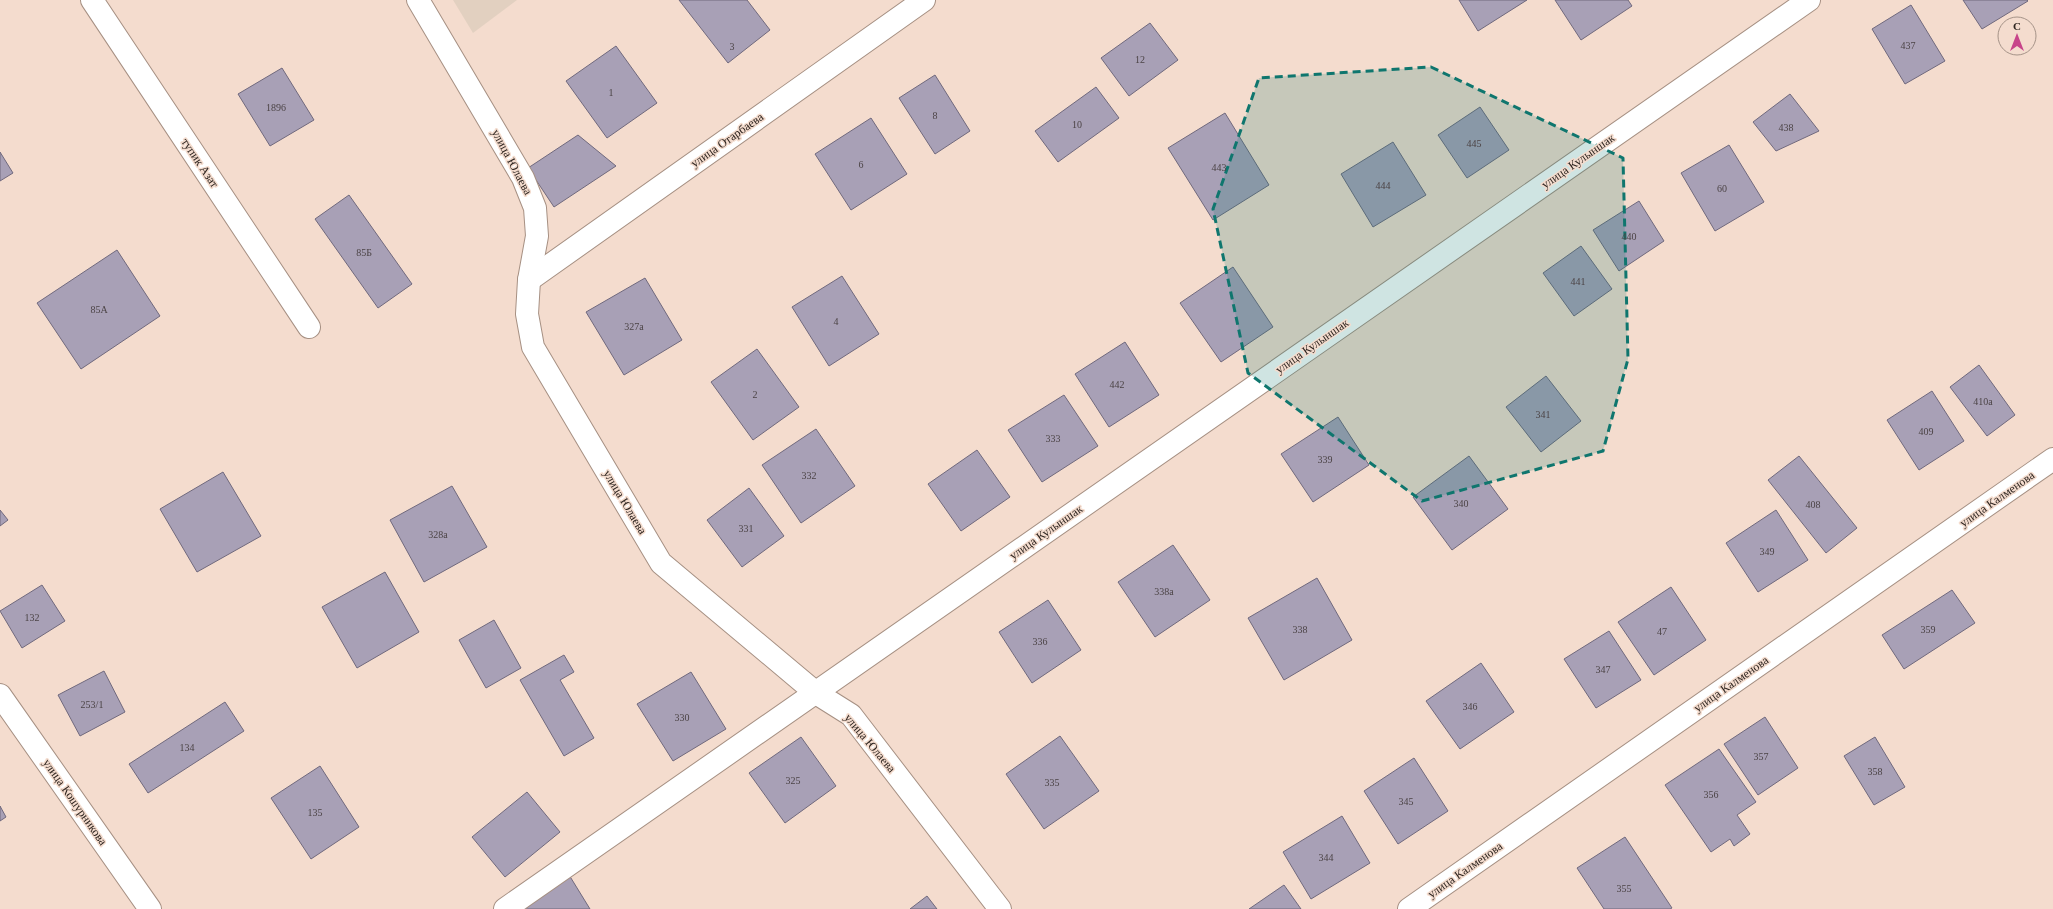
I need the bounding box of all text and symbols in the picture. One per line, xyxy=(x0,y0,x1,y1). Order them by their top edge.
north arrow xyxy=(1997,16,2037,56)
text: С xyxy=(2013,20,2021,32)
house number: 437 xyxy=(1901,40,1916,51)
house number: 3 xyxy=(730,41,735,52)
house number: 12 xyxy=(1135,54,1145,65)
house number: 1 xyxy=(609,87,614,98)
house number: 1896 xyxy=(266,102,286,113)
street label: улица Отарбаева xyxy=(688,109,767,170)
house number: 8 xyxy=(933,110,938,121)
house number: 10 xyxy=(1072,119,1082,130)
house number: 438 xyxy=(1779,122,1794,133)
street label: улица Юлаева xyxy=(489,127,535,198)
street label: улица Кулыншак xyxy=(1539,130,1617,191)
street label: тупик Азат xyxy=(178,136,222,191)
house number: 445 xyxy=(1467,138,1482,149)
house number: 6 xyxy=(859,159,864,170)
house number: 443 xyxy=(1212,162,1227,173)
house number: 444 xyxy=(1376,180,1391,191)
house number: 60 xyxy=(1717,183,1727,194)
house number: 440 xyxy=(1622,231,1637,242)
house number: 85Б xyxy=(356,247,372,258)
house number: 441 xyxy=(1571,276,1586,287)
house number: 85А xyxy=(90,304,108,315)
street label: улица Кулыншак xyxy=(1273,315,1351,376)
house number: 4 xyxy=(834,316,839,327)
house number: 327а xyxy=(624,321,644,332)
house number: 442 xyxy=(1110,379,1125,390)
house number: 2 xyxy=(753,389,758,400)
house number: 410а xyxy=(1973,396,1993,407)
house number: 341 xyxy=(1536,409,1551,420)
house number: 409 xyxy=(1919,426,1934,437)
house number: 333 xyxy=(1046,433,1061,444)
house number: 339 xyxy=(1318,454,1333,465)
street label: улица Юлаева xyxy=(600,467,650,537)
street label: улица Калменова xyxy=(1957,468,2038,530)
house number: 332 xyxy=(802,470,817,481)
house number: 340 xyxy=(1454,498,1469,509)
house number: 408 xyxy=(1806,499,1821,510)
street label: улица Кулыншак xyxy=(1007,501,1085,562)
house number: 331 xyxy=(739,523,754,534)
house number: 328а xyxy=(428,529,448,540)
house number: 349 xyxy=(1760,546,1775,557)
house number: 338а xyxy=(1154,586,1174,597)
house number: 132 xyxy=(25,612,40,623)
house number: 338 xyxy=(1293,624,1308,635)
house number: 359 xyxy=(1921,624,1936,635)
house number: 47 xyxy=(1657,626,1667,637)
house number: 336 xyxy=(1033,636,1048,647)
street label: улица Калменова xyxy=(1691,653,1772,715)
house number: 347 xyxy=(1596,664,1611,675)
house number: 253/1 xyxy=(81,699,103,710)
house number: 346 xyxy=(1463,701,1478,712)
street label: улица Юлаева xyxy=(841,711,899,776)
house number: 330 xyxy=(675,712,690,723)
house number: 134 xyxy=(180,742,195,753)
house number: 357 xyxy=(1754,751,1769,762)
street label: улица Кошурникова xyxy=(40,756,110,848)
house number: 358 xyxy=(1868,766,1883,777)
house number: 325 xyxy=(786,775,801,786)
house number: 335 xyxy=(1045,777,1060,788)
house number: 356 xyxy=(1704,789,1719,800)
house number: 345 xyxy=(1399,796,1414,807)
house number: 135 xyxy=(308,807,323,818)
street label: улица Калменова xyxy=(1425,839,1506,901)
house number: 344 xyxy=(1319,852,1334,863)
house number: 355 xyxy=(1617,883,1632,894)

